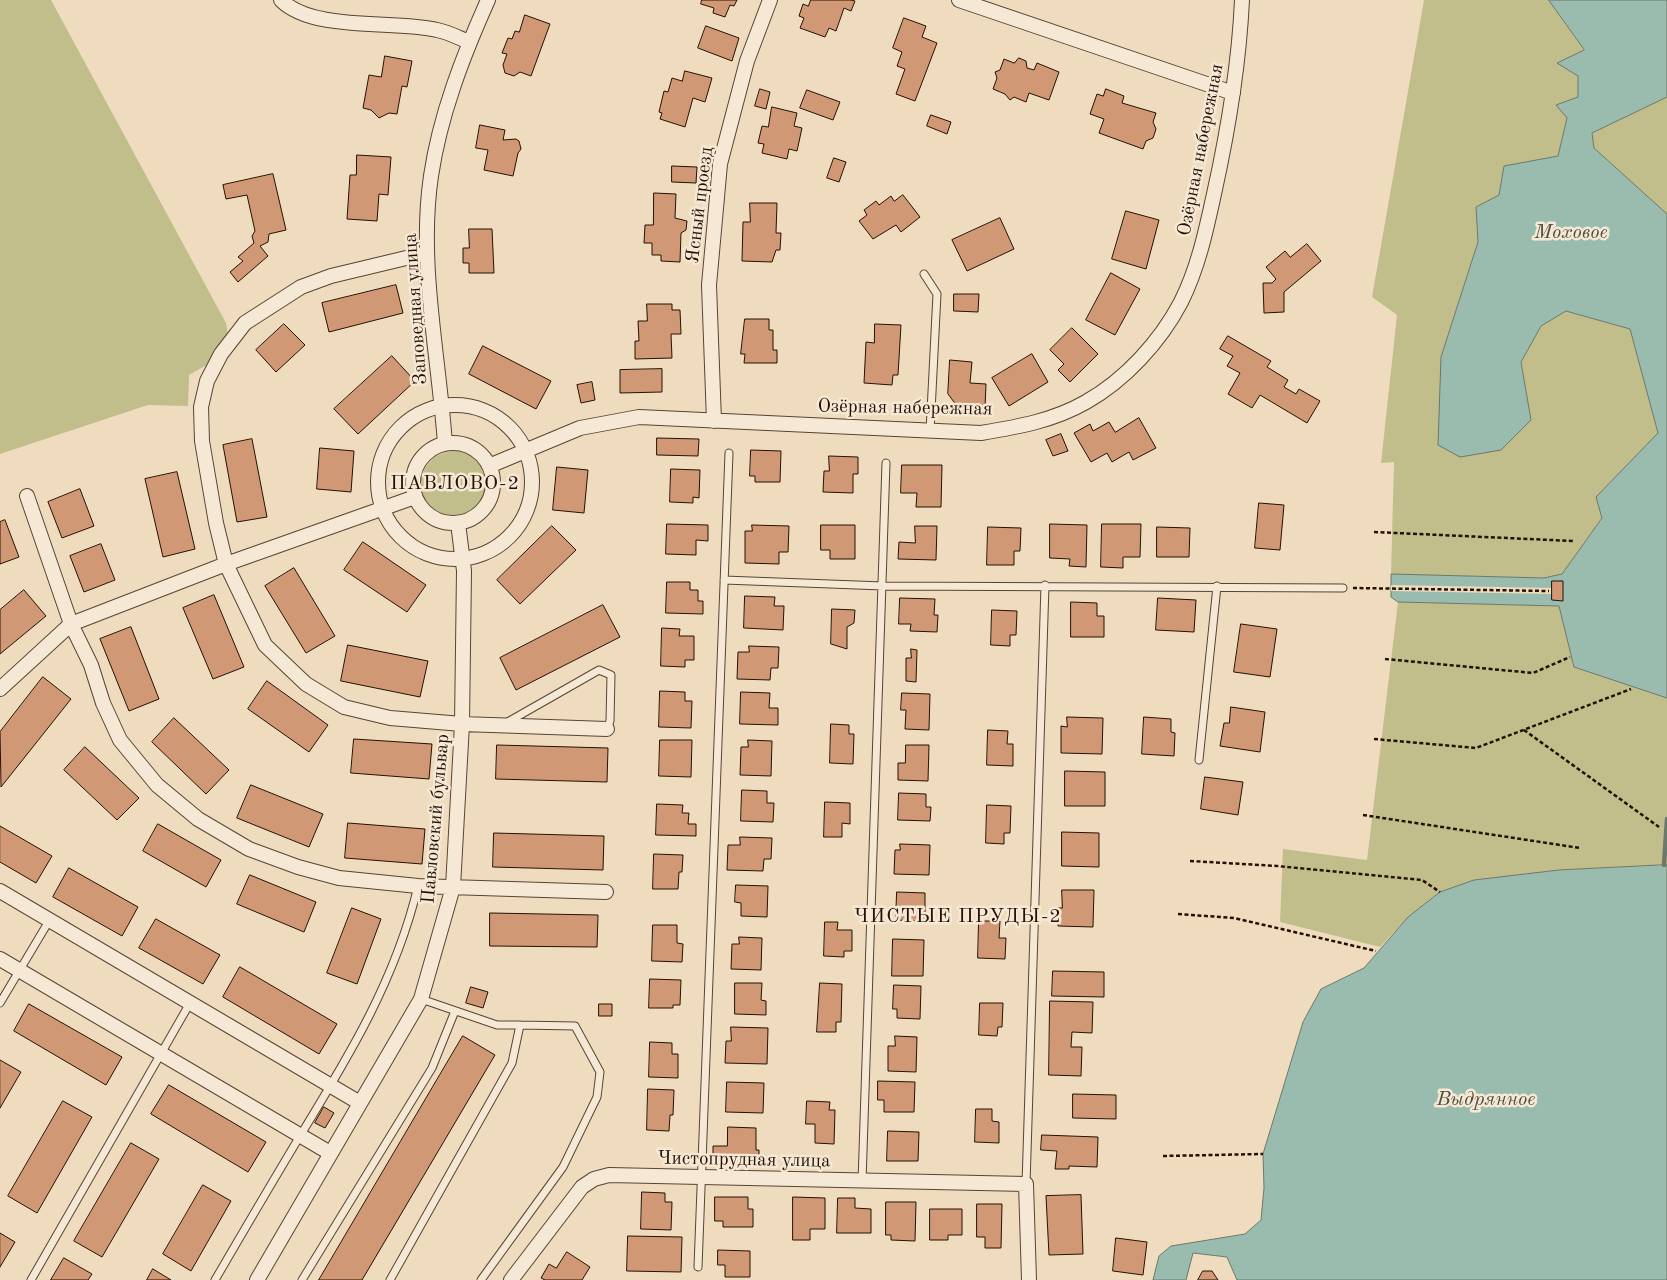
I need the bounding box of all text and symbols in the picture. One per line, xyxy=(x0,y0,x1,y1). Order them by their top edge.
street label: Озёрная набережная xyxy=(1173,62,1229,238)
street label: Ясный проезд xyxy=(682,146,718,264)
water label: Моховое xyxy=(1534,221,1608,245)
street label: Заповедная улица xyxy=(399,232,433,386)
street label: Озёрная набережная xyxy=(817,395,993,421)
district label: ПАВЛОВО-2 xyxy=(389,472,521,496)
street label: Павловский бульвар xyxy=(417,733,455,905)
district label: ЧИСТЫЕ ПРУДЫ-2 xyxy=(852,905,1064,929)
water label: Выдрянное xyxy=(1436,1088,1536,1112)
street label: Чистопрудная улица xyxy=(657,1147,831,1173)

